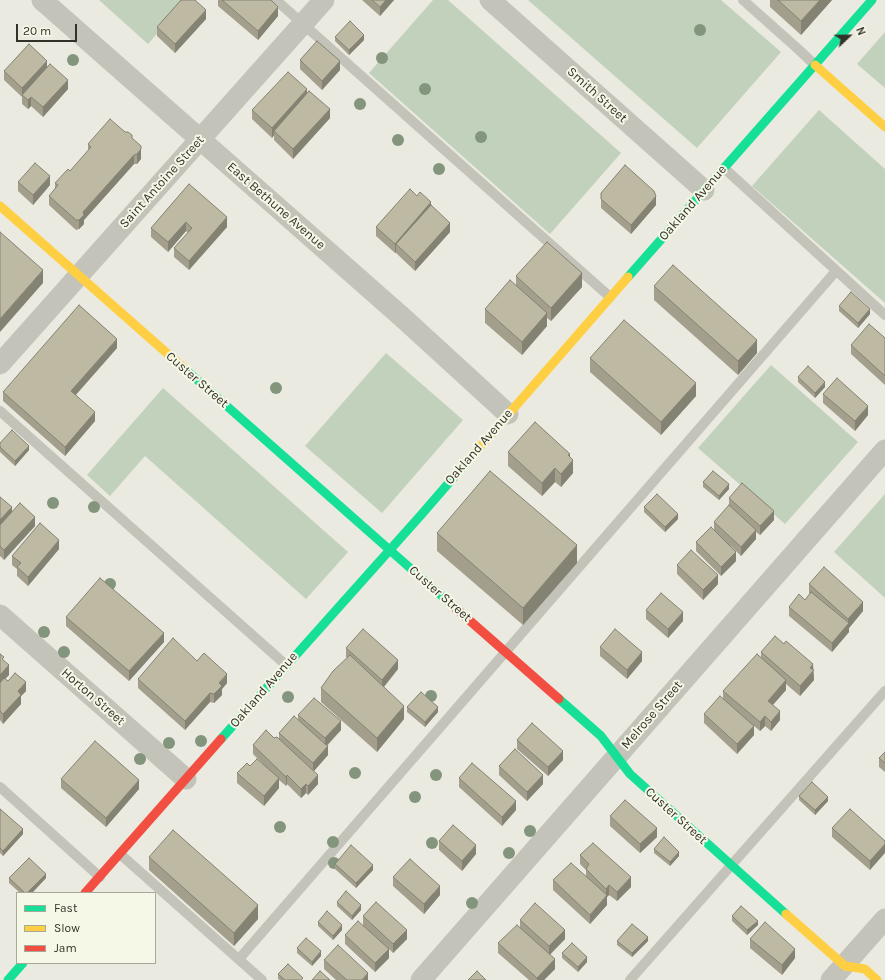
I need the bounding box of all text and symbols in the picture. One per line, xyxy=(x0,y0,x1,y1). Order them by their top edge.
scale bar xyxy=(18,16,79,42)
north arrow xyxy=(829,16,869,56)
text: 20 m xyxy=(23,24,51,38)
text: N xyxy=(853,25,868,37)
street label: Smith Street xyxy=(564,64,630,126)
street label: Saint Antoine Street xyxy=(116,132,208,232)
street label: East Bethune Avenue xyxy=(224,159,328,253)
street label: Oakland Avenue xyxy=(656,162,730,244)
street label: Custer Street xyxy=(163,349,231,411)
street label: Oakland Avenue xyxy=(442,406,516,488)
street label: Custer Street xyxy=(406,563,474,625)
street label: Oakland Avenue xyxy=(227,649,301,731)
street label: Horton Street xyxy=(58,665,128,729)
street label: Melrose Street xyxy=(618,678,686,752)
street label: Custer Street xyxy=(642,784,710,848)
legend xyxy=(16,892,156,964)
text: Fast xyxy=(54,901,77,915)
text: Slow xyxy=(54,921,80,935)
text: Jam xyxy=(54,941,77,955)

